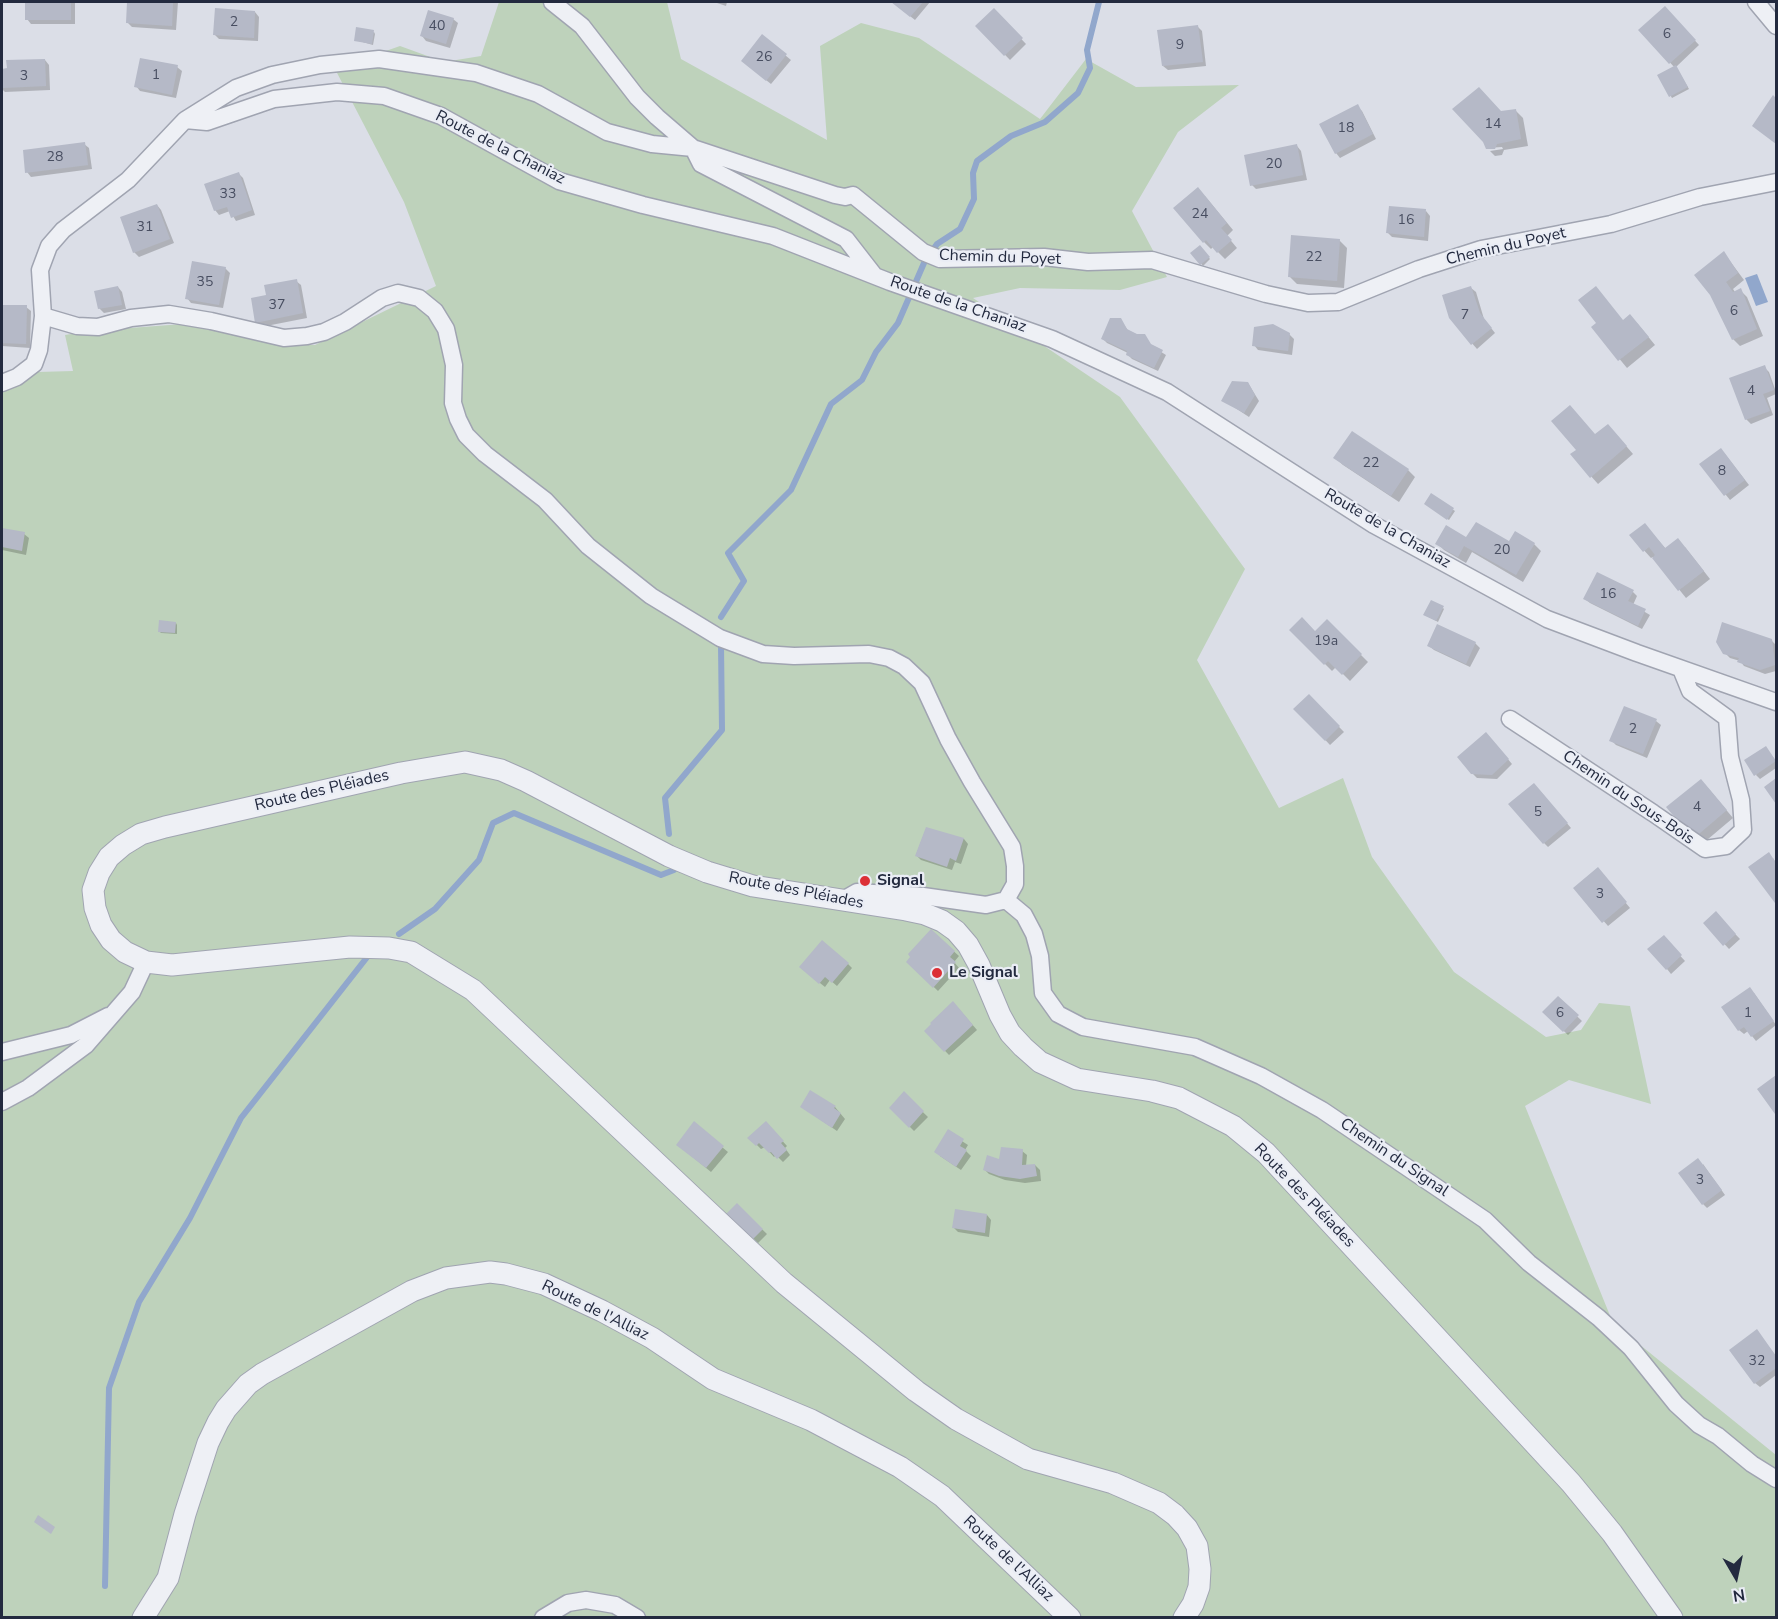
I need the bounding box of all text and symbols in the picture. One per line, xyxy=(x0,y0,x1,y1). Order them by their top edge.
house number: 2 xyxy=(230,15,238,31)
house number: 40 xyxy=(429,19,445,35)
house number: 6 xyxy=(1663,27,1671,43)
house number: 9 xyxy=(1176,38,1184,54)
house number: 26 xyxy=(756,50,772,66)
house number: 1 xyxy=(152,68,160,84)
house number: 3 xyxy=(20,69,28,85)
street label: Route de la Chaniaz xyxy=(432,107,568,189)
house number: 14 xyxy=(1485,117,1501,133)
house number: 18 xyxy=(1338,121,1354,137)
house number: 28 xyxy=(47,150,63,166)
house number: 20 xyxy=(1266,157,1282,173)
house number: 33 xyxy=(220,187,236,203)
house number: 24 xyxy=(1192,207,1208,223)
house number: 16 xyxy=(1398,213,1414,229)
house number: 31 xyxy=(137,220,153,236)
street label: Chemin du Poyet xyxy=(1444,224,1568,270)
street label: Chemin du Poyet xyxy=(939,246,1061,270)
house number: 22 xyxy=(1306,250,1322,266)
street label: Route de la Chaniaz xyxy=(887,273,1029,337)
house number: 35 xyxy=(197,275,213,291)
house number: 37 xyxy=(269,298,285,314)
house number: 6 xyxy=(1730,304,1738,320)
house number: 7 xyxy=(1461,308,1469,324)
house number: 4 xyxy=(1747,384,1755,400)
house number: 22 xyxy=(1363,456,1379,472)
house number: 8 xyxy=(1718,464,1726,480)
street label: Route de la Chaniaz xyxy=(1320,485,1454,573)
house number: 20 xyxy=(1494,543,1510,559)
house number: 16 xyxy=(1600,587,1616,603)
house number: 19a xyxy=(1314,634,1338,650)
house number: 2 xyxy=(1629,722,1637,738)
street label: Chemin du Sous-Bois xyxy=(1559,747,1697,849)
street label: Route des Pléiades xyxy=(253,766,391,816)
house number: 4 xyxy=(1693,800,1701,816)
house number: 5 xyxy=(1534,805,1542,821)
street label: Route des Pléiades xyxy=(727,868,865,914)
place label: Signal xyxy=(877,871,924,891)
marker: Signal xyxy=(858,874,872,888)
house number: 3 xyxy=(1596,887,1604,903)
place label: Le Signal xyxy=(949,963,1018,983)
marker: Le Signal xyxy=(930,966,944,980)
house number: 6 xyxy=(1556,1006,1564,1022)
house number: 1 xyxy=(1744,1006,1752,1022)
street label: Chemin du Signal xyxy=(1336,1115,1452,1201)
street label: Route des Pléiades xyxy=(1249,1140,1359,1252)
house number: 3 xyxy=(1696,1173,1704,1189)
street label: Route de l'Alliaz xyxy=(538,1277,652,1345)
house number: 32 xyxy=(1749,1354,1765,1370)
street label: Route de l'Alliaz xyxy=(959,1512,1057,1606)
north arrow xyxy=(1706,1547,1766,1607)
text: N xyxy=(1731,1583,1746,1607)

